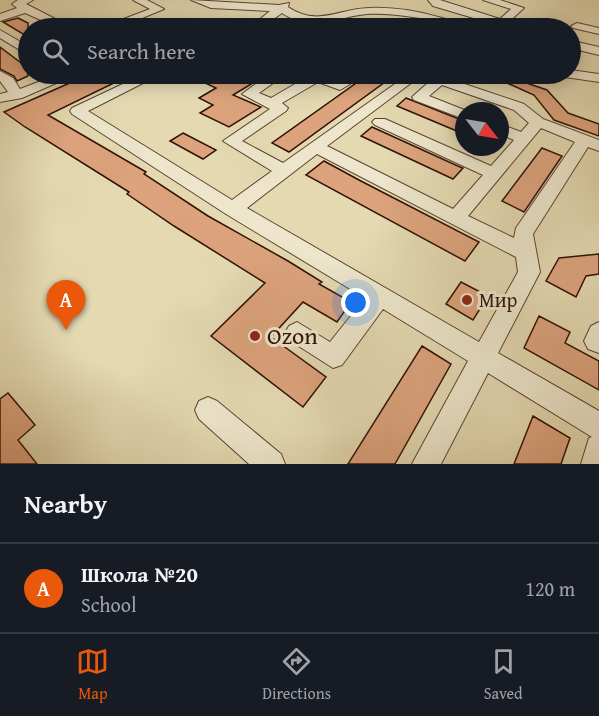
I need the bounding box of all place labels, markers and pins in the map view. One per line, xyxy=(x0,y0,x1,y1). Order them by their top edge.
pin: A xyxy=(46,280,86,330)
place label: Мир xyxy=(479,285,518,314)
marker: Мир xyxy=(460,293,474,307)
place label: Ozon xyxy=(267,318,318,353)
marker: Ozon xyxy=(248,329,262,343)

